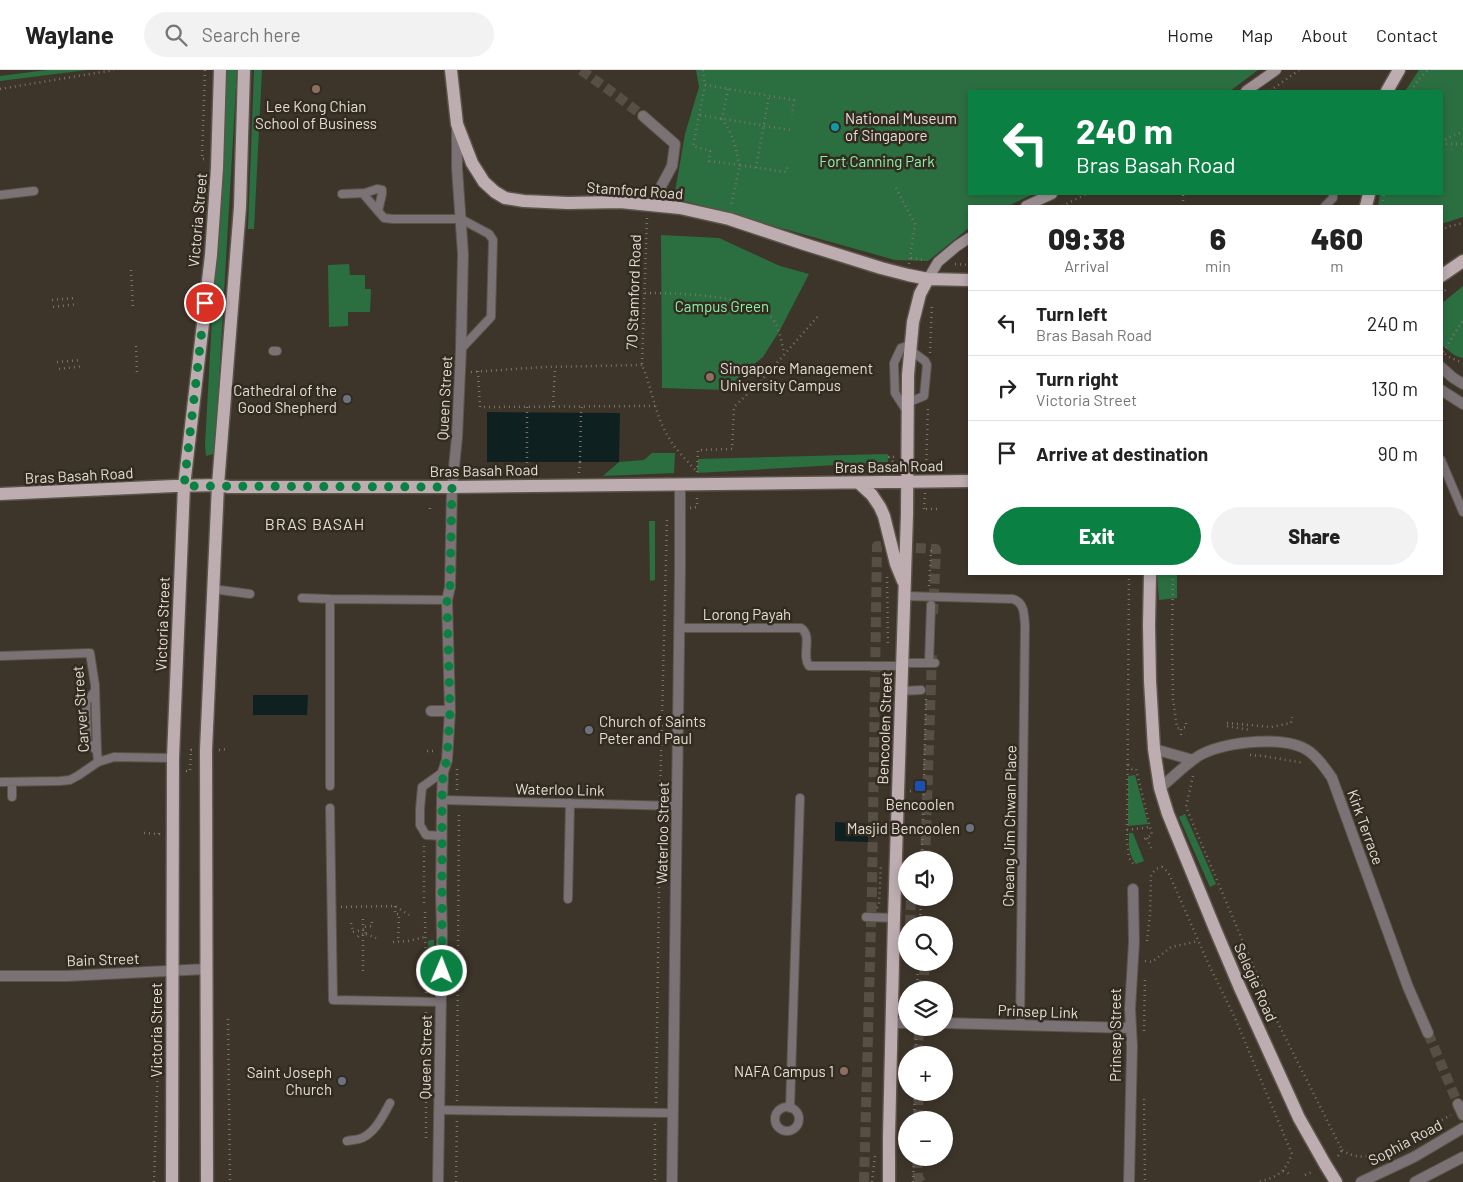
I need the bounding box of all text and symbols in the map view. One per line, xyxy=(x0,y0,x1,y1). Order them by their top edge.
search box xyxy=(144,12,494,57)
text: Waylane xyxy=(25,20,114,49)
icon: search xyxy=(162,21,190,49)
text: Search here xyxy=(202,23,301,46)
text: Home xyxy=(1167,24,1213,46)
text: Map xyxy=(1241,24,1273,46)
text: About xyxy=(1301,24,1348,46)
text: Contact xyxy=(1376,24,1438,46)
marker: Lee Kong Chian School of Business xyxy=(310,83,322,95)
place label: Lee Kong Chian School of Business xyxy=(255,97,377,132)
place label: National Museum of Singapore xyxy=(845,109,957,144)
text: 240 m xyxy=(1076,109,1173,151)
icon: left xyxy=(993,110,1058,175)
marker: National Museum of Singapore xyxy=(829,121,841,133)
text: Bras Basah Road xyxy=(1076,151,1236,177)
park label: Fort Canning Park xyxy=(819,152,935,170)
street label: Victoria Street xyxy=(184,172,210,268)
street label: Stamford Road xyxy=(586,178,684,202)
text: 09:38 xyxy=(1048,220,1125,256)
text: 6 xyxy=(1210,220,1226,256)
text: 460 xyxy=(1311,220,1363,256)
street label: 70 Stamford Road xyxy=(622,234,644,350)
text: Arrival xyxy=(1064,256,1109,275)
text: min xyxy=(1205,256,1231,275)
text: m xyxy=(1330,256,1344,275)
pin xyxy=(184,282,226,324)
icon: arrive xyxy=(191,289,219,317)
park label: Campus Green xyxy=(675,297,769,315)
text: Turn left xyxy=(1036,302,1107,325)
icon: left xyxy=(993,309,1021,337)
text: 240 m xyxy=(1367,312,1418,335)
text: Bras Basah Road xyxy=(1036,325,1152,344)
street label: Queen Street xyxy=(433,355,455,441)
place label: Singapore Management University Campus xyxy=(720,359,873,394)
text: Turn right xyxy=(1036,367,1118,390)
marker: Singapore Management University Campus xyxy=(704,371,716,383)
icon: right xyxy=(993,374,1021,402)
text: 130 m xyxy=(1371,377,1418,400)
place label: Cathedral of the Good Shepherd xyxy=(233,381,337,416)
text: Victoria Street xyxy=(1036,390,1137,409)
marker: Cathedral of the Good Shepherd xyxy=(341,393,353,405)
icon: arrive xyxy=(993,439,1021,467)
text: Arrive at destination xyxy=(1036,442,1208,465)
text: 90 m xyxy=(1378,442,1418,465)
street label: Bras Basah Road xyxy=(834,456,944,476)
street label: Bras Basah Road xyxy=(429,460,539,480)
street label: Bras Basah Road xyxy=(24,463,134,487)
button: Exit xyxy=(993,507,1201,565)
button: Share xyxy=(1211,507,1418,565)
district label: BRAS BASAH xyxy=(265,514,365,533)
street label: Victoria Street xyxy=(151,576,173,672)
street label: Lorong Payah xyxy=(703,605,791,623)
street label: Carver Street xyxy=(68,665,92,753)
street label: Bencoolen Street xyxy=(873,671,895,785)
place label: Church of Saints Peter and Paul xyxy=(599,712,706,747)
marker: Church of Saints Peter and Paul xyxy=(583,724,595,736)
street label: Cheang Jim Chwan Place xyxy=(999,745,1019,907)
street label: Waterloo Link xyxy=(515,779,605,799)
marker: Bencoolen xyxy=(913,779,927,793)
street label: Waterloo Street xyxy=(652,782,672,884)
street label: Kirk Terrace xyxy=(1344,787,1388,867)
place label: Bencoolen xyxy=(885,795,955,813)
place label: Masjid Bencoolen xyxy=(847,819,960,837)
marker: Masjid Bencoolen xyxy=(964,822,976,834)
map controls xyxy=(898,851,953,1166)
button: sound xyxy=(898,851,953,906)
button: search xyxy=(898,916,953,971)
street label: Selegie Road xyxy=(1231,940,1281,1024)
position arrow xyxy=(415,944,467,996)
street label: Bain Street xyxy=(66,949,140,969)
button: layers xyxy=(898,981,953,1036)
street label: Victoria Street xyxy=(147,983,165,1077)
street label: Prinsep Street xyxy=(1106,988,1124,1082)
street label: Prinsep Link xyxy=(997,1001,1079,1021)
street label: Queen Street xyxy=(415,1014,435,1100)
button: + xyxy=(898,1046,953,1101)
place label: NAFA Campus 1 xyxy=(734,1062,834,1080)
place label: Saint Joseph Church xyxy=(247,1063,332,1098)
marker: NAFA Campus 1 xyxy=(838,1065,850,1077)
marker: Saint Joseph Church xyxy=(336,1075,348,1087)
button: − xyxy=(898,1111,953,1166)
street label: Sophia Road xyxy=(1365,1115,1445,1169)

